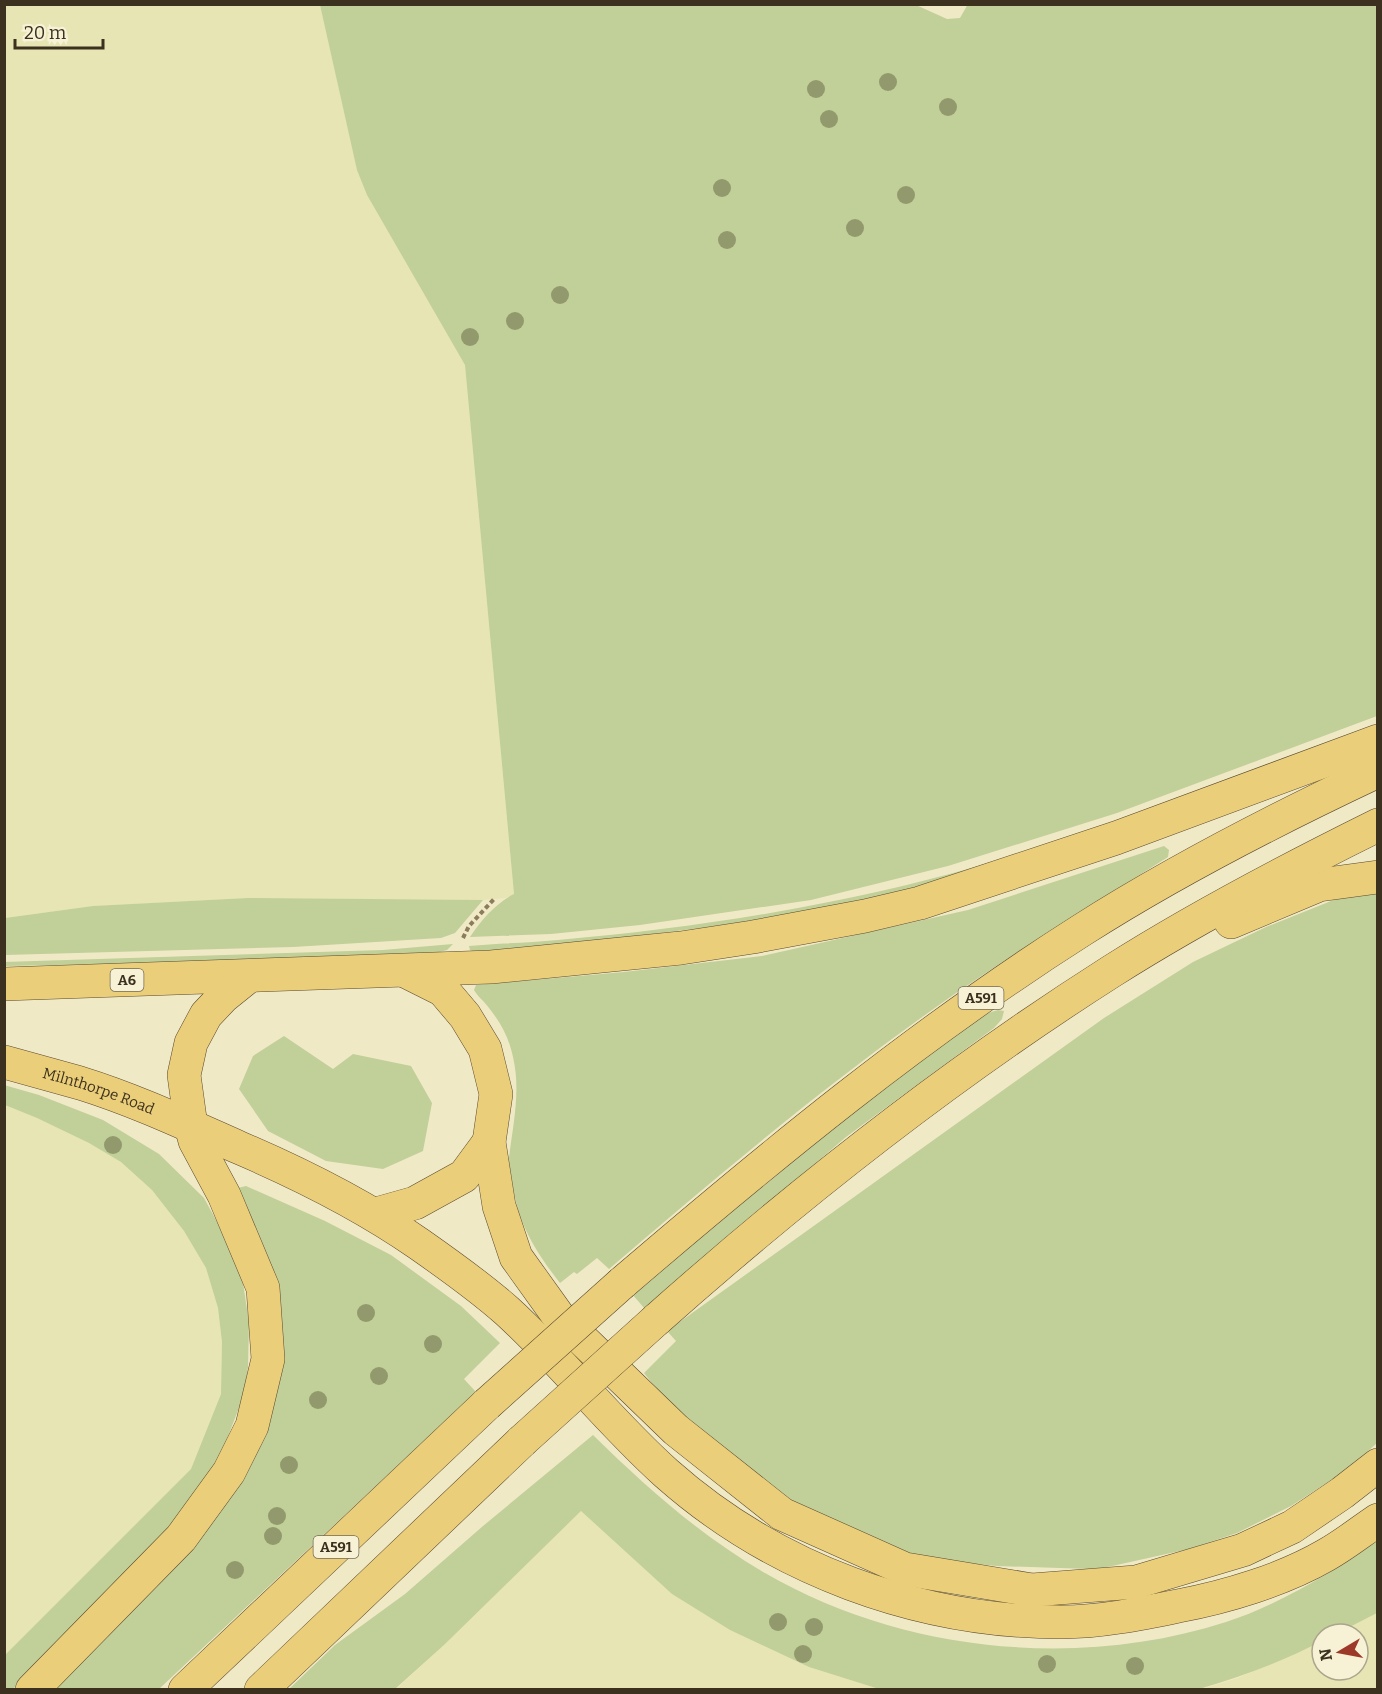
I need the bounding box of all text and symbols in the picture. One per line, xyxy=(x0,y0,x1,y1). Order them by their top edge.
scale bar xyxy=(15,12,104,50)
text: 20 m xyxy=(24,22,66,44)
road number: A6 xyxy=(110,969,144,991)
road number: A591 xyxy=(958,987,1004,1009)
street label: Milnthorpe Road xyxy=(41,1064,157,1119)
road number: A591 xyxy=(314,1536,358,1558)
north arrow xyxy=(1310,1622,1370,1682)
text: N xyxy=(1315,1647,1336,1662)

